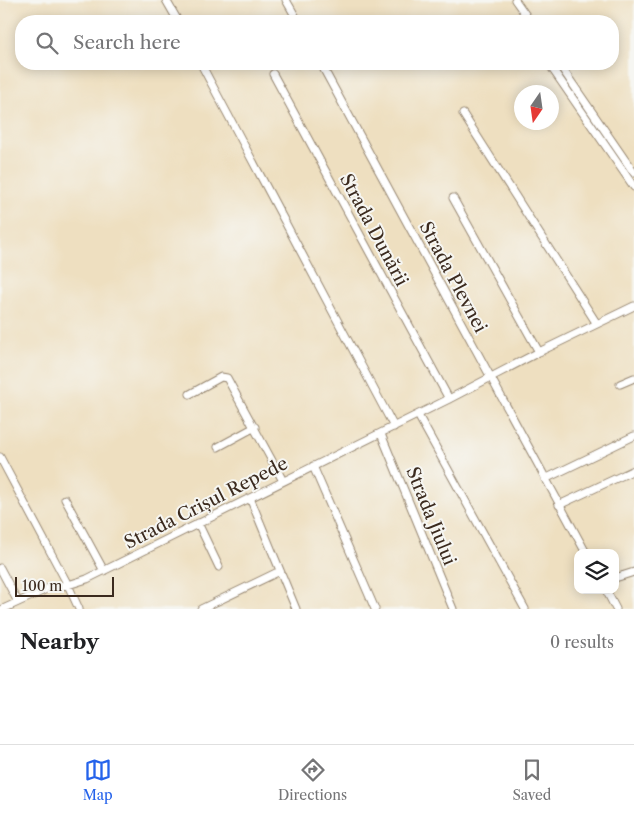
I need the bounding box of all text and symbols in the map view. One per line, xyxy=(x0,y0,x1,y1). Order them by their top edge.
search box xyxy=(15,15,619,70)
icon: search xyxy=(33,29,61,57)
text: Search here xyxy=(73,31,181,54)
north arrow xyxy=(514,85,559,130)
street label: Strada Dunării xyxy=(335,170,413,290)
street label: Strada Plevnei xyxy=(414,218,492,337)
street label: Strada Crișul Repede xyxy=(121,452,291,554)
street label: Strada Jiului xyxy=(401,464,461,569)
map controls xyxy=(574,549,619,594)
button: layers xyxy=(574,549,619,594)
scale bar xyxy=(15,574,114,597)
text: 100 m xyxy=(22,577,62,595)
text: Nearby xyxy=(20,629,99,654)
text: 0 results xyxy=(550,632,614,652)
tab: Map xyxy=(83,756,113,804)
tab: Directions xyxy=(278,756,347,804)
tab: Saved xyxy=(512,756,551,804)

